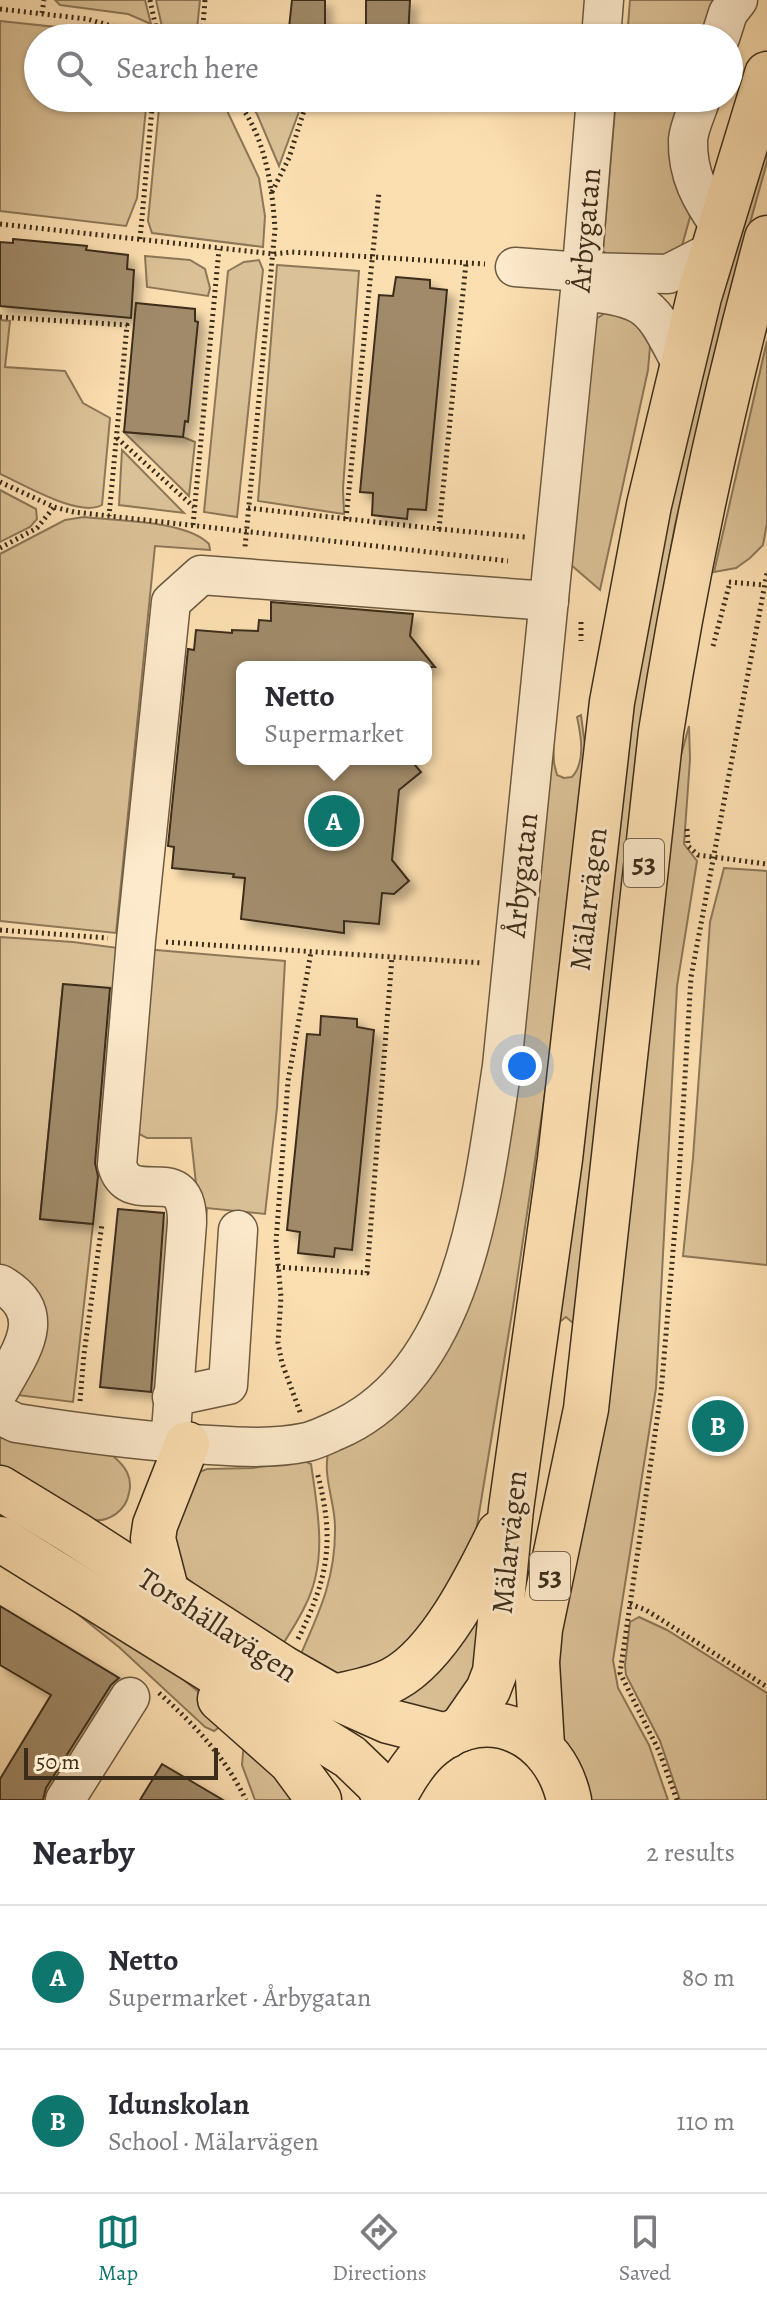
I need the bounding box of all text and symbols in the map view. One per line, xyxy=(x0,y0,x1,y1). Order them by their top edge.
search box xyxy=(24,24,743,112)
icon: search xyxy=(52,46,96,90)
text: Search here xyxy=(116,48,259,88)
street label: Årbygatan xyxy=(560,166,610,295)
popup xyxy=(236,661,432,765)
text: Netto xyxy=(264,676,335,716)
text: Supermarket xyxy=(264,716,404,751)
pin: A xyxy=(308,791,360,851)
street label: Årbygatan xyxy=(494,811,547,940)
street label: Mälarvägen xyxy=(559,825,617,973)
road number: 53 xyxy=(624,839,664,887)
your location xyxy=(502,1046,542,1086)
pin: B xyxy=(692,1396,744,1456)
street label: Mälarvägen xyxy=(482,1468,536,1616)
road number: 53 xyxy=(530,1552,570,1600)
street label: Torshällavägen xyxy=(130,1558,306,1692)
scale bar xyxy=(24,1744,218,1780)
text: 50 m xyxy=(36,1747,80,1777)
text: Nearby xyxy=(32,1829,135,1876)
text: 2 results xyxy=(646,1835,735,1870)
text: Netto xyxy=(108,1940,179,1980)
text: A xyxy=(50,1960,66,1995)
text: 80 m xyxy=(682,1960,735,1995)
text: Supermarket · Årbygatan xyxy=(108,1980,371,2015)
text: Idunskolan xyxy=(108,2084,250,2124)
text: B xyxy=(50,2104,66,2139)
text: 110 m xyxy=(677,2104,735,2139)
text: School · Mälarvägen xyxy=(108,2124,319,2159)
tab: Map xyxy=(96,2210,140,2288)
tab: Directions xyxy=(332,2210,427,2288)
tab: Saved xyxy=(619,2210,671,2288)

